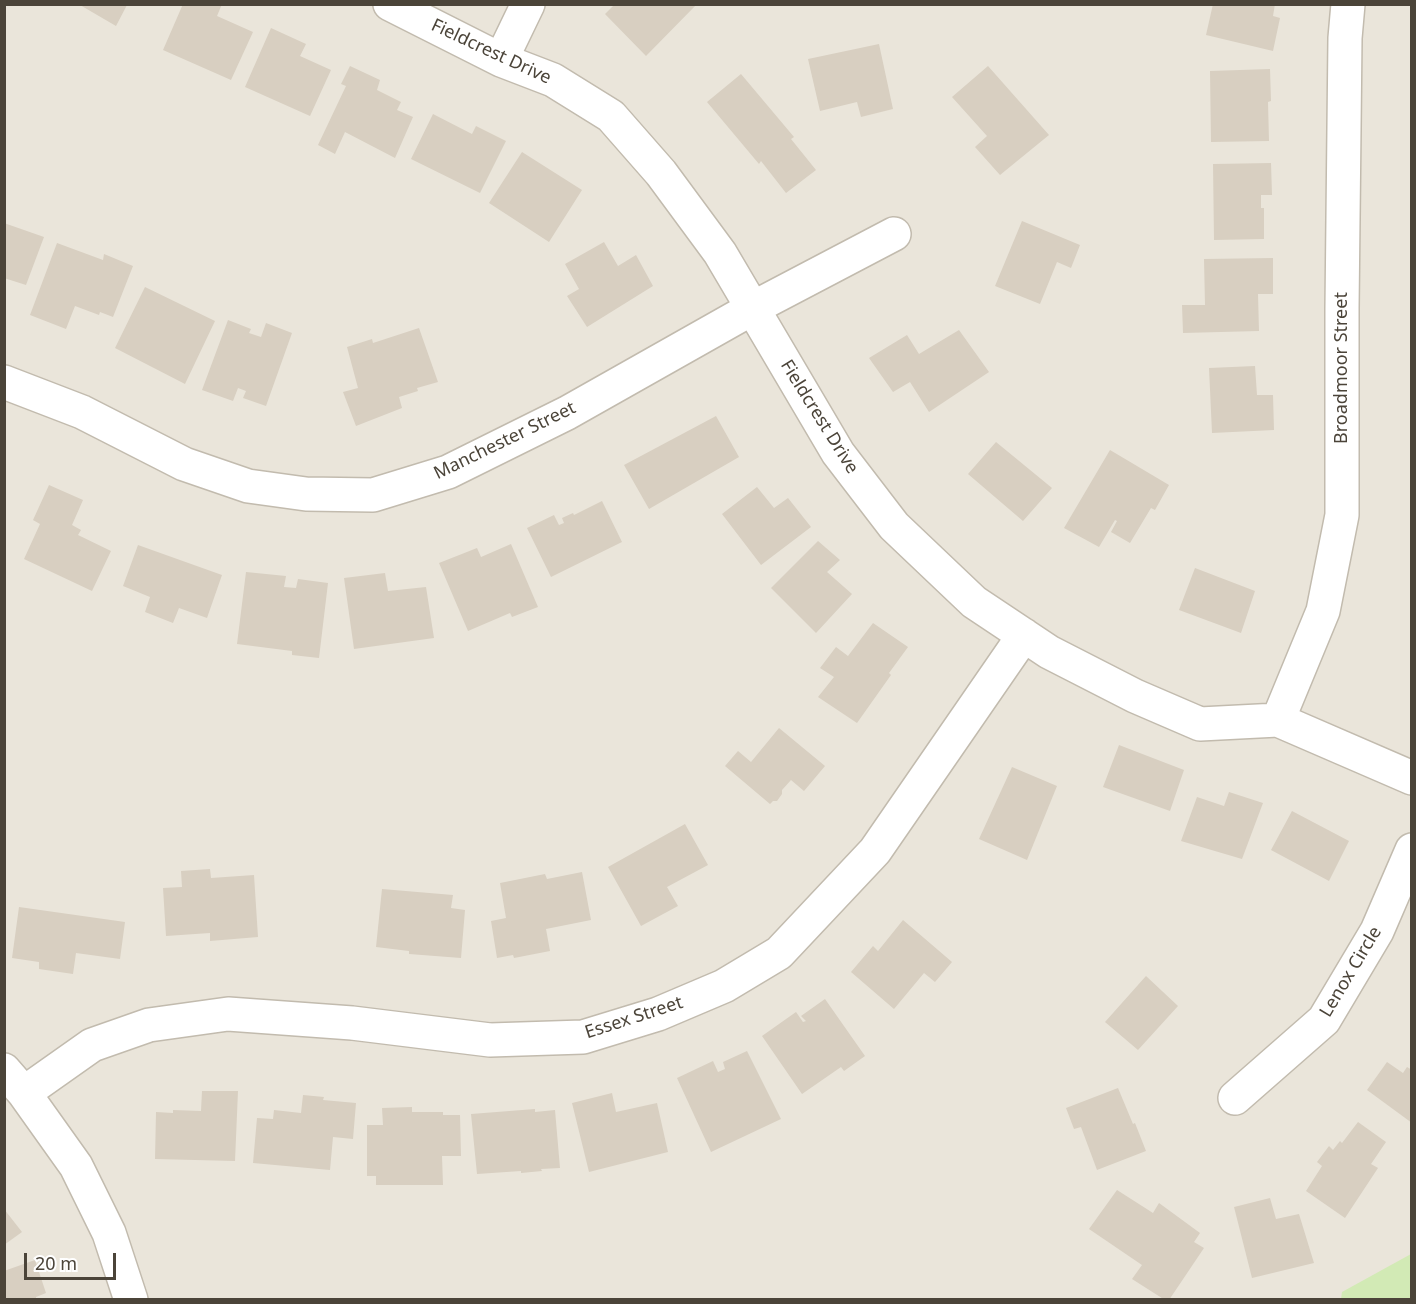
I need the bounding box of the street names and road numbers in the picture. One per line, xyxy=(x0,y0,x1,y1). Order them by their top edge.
street label: Fieldcrest Drive xyxy=(428,15,554,89)
street label: Broadmoor Street xyxy=(1331,292,1353,444)
street label: Fieldcrest Drive xyxy=(775,356,863,478)
street label: Manchester Street xyxy=(431,397,579,485)
street label: Lenox Circle xyxy=(1315,923,1387,1021)
street label: Essex Street xyxy=(582,992,686,1044)

